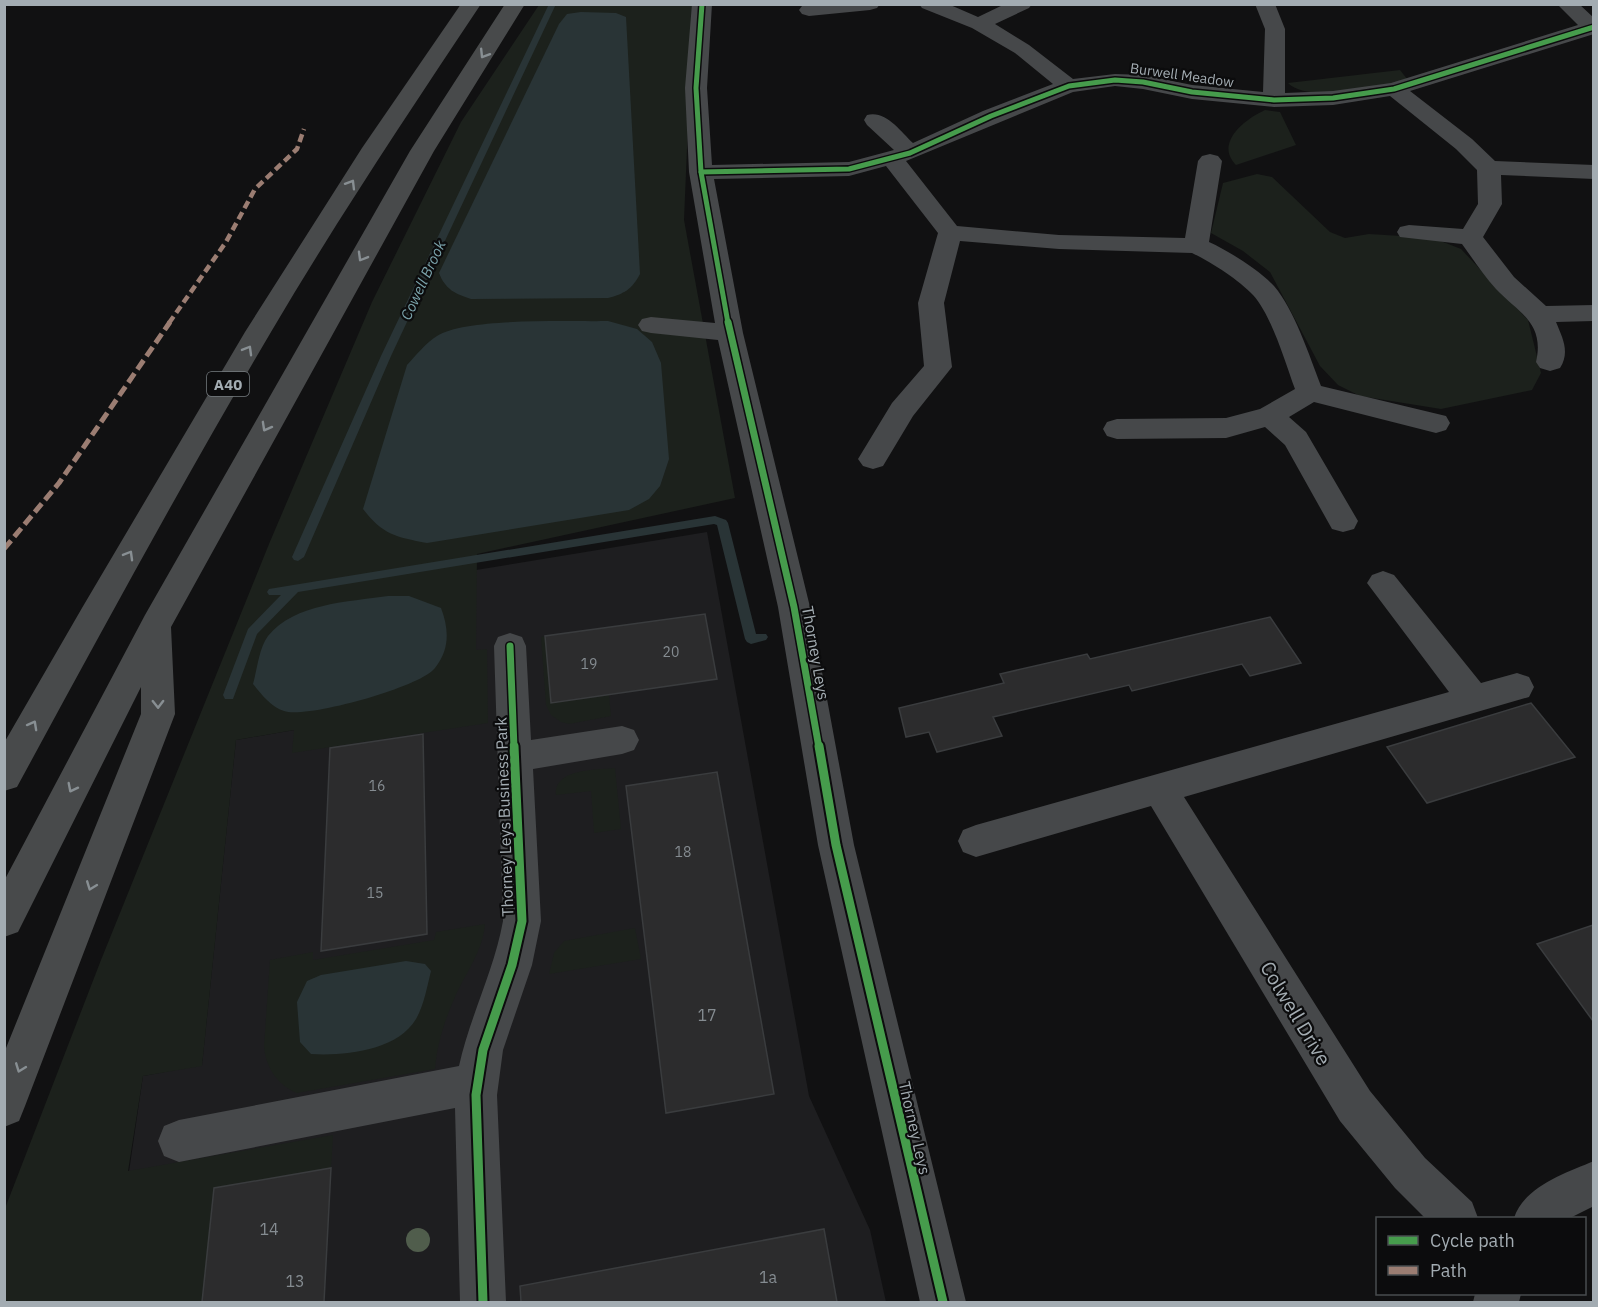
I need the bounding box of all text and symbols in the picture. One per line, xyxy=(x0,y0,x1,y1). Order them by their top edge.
one-way arrow xyxy=(479,48,491,58)
street label: Burwell Meadow xyxy=(1129,59,1235,91)
one-way arrow xyxy=(344,180,355,190)
water label: Cowell Brook xyxy=(396,237,450,323)
one-way arrow xyxy=(357,251,369,261)
one-way arrow xyxy=(241,346,252,356)
road number: A40 xyxy=(207,372,249,396)
one-way arrow xyxy=(262,421,273,431)
one-way arrow xyxy=(122,551,133,561)
street label: Thorney Leys xyxy=(798,605,834,701)
house number: 20 xyxy=(663,643,679,661)
house number: 19 xyxy=(581,655,597,673)
one-way arrow xyxy=(151,699,164,708)
street label: Thorney Leys Business Park xyxy=(491,716,517,917)
one-way arrow xyxy=(26,720,37,731)
house number: 16 xyxy=(369,777,385,795)
one-way arrow xyxy=(68,782,79,793)
house number: 18 xyxy=(675,843,691,861)
one-way arrow xyxy=(85,880,98,891)
house number: 15 xyxy=(367,884,383,902)
street label: Colwell Drive xyxy=(1254,956,1338,1070)
house number: 17 xyxy=(697,1005,717,1025)
one-way arrow xyxy=(14,1062,27,1073)
street label: Thorney Leys xyxy=(895,1080,935,1176)
legend xyxy=(1376,1217,1586,1295)
house number: 14 xyxy=(259,1219,279,1239)
text: Cycle path xyxy=(1430,1229,1515,1252)
text: Path xyxy=(1430,1259,1467,1282)
house number: 1a xyxy=(759,1267,778,1287)
house number: 13 xyxy=(285,1271,305,1291)

